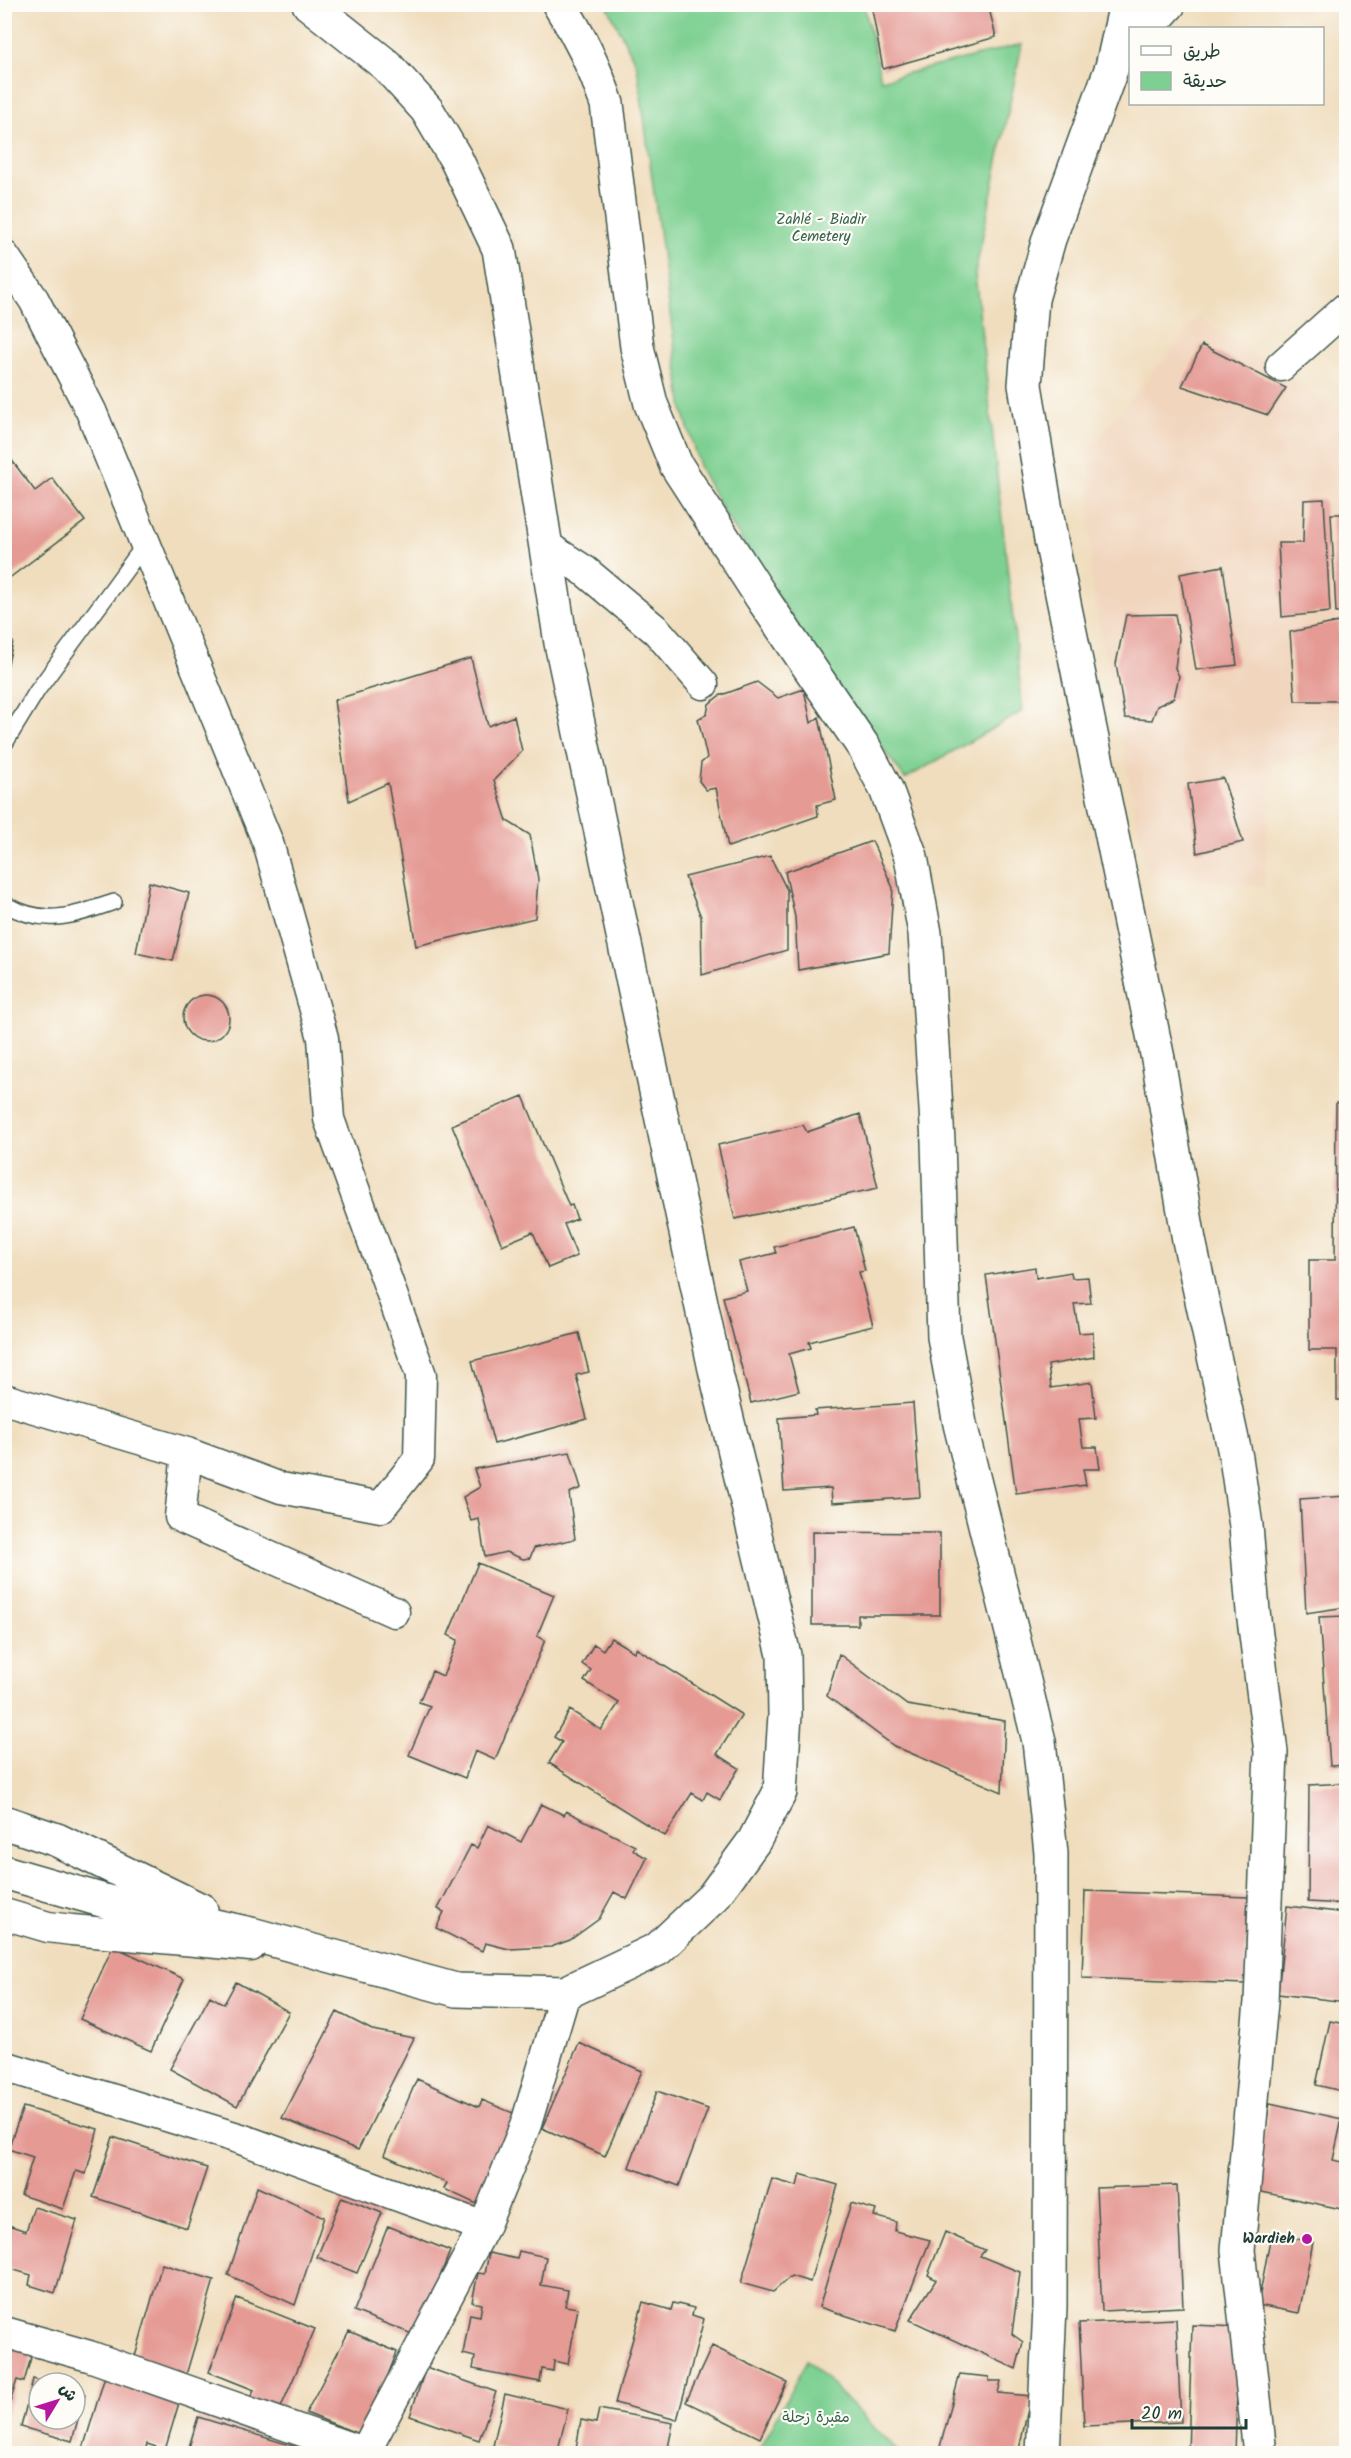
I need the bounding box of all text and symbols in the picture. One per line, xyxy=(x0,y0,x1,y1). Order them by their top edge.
legend xyxy=(1129,27,1324,105)
text: طريق xyxy=(1183,38,1221,67)
text: حديقة xyxy=(1183,68,1227,97)
park label: Zahlé - Biadir Cemetery xyxy=(776,208,867,249)
place label: Wardieh xyxy=(1242,2227,1295,2251)
marker: Wardieh xyxy=(1300,2232,1314,2246)
north arrow xyxy=(27,2371,87,2431)
text: ش xyxy=(52,2378,83,2407)
scale bar xyxy=(1132,2392,1246,2430)
text: 20 m xyxy=(1141,2400,1182,2429)
park label: مقبرة زحلة xyxy=(782,2406,850,2430)

